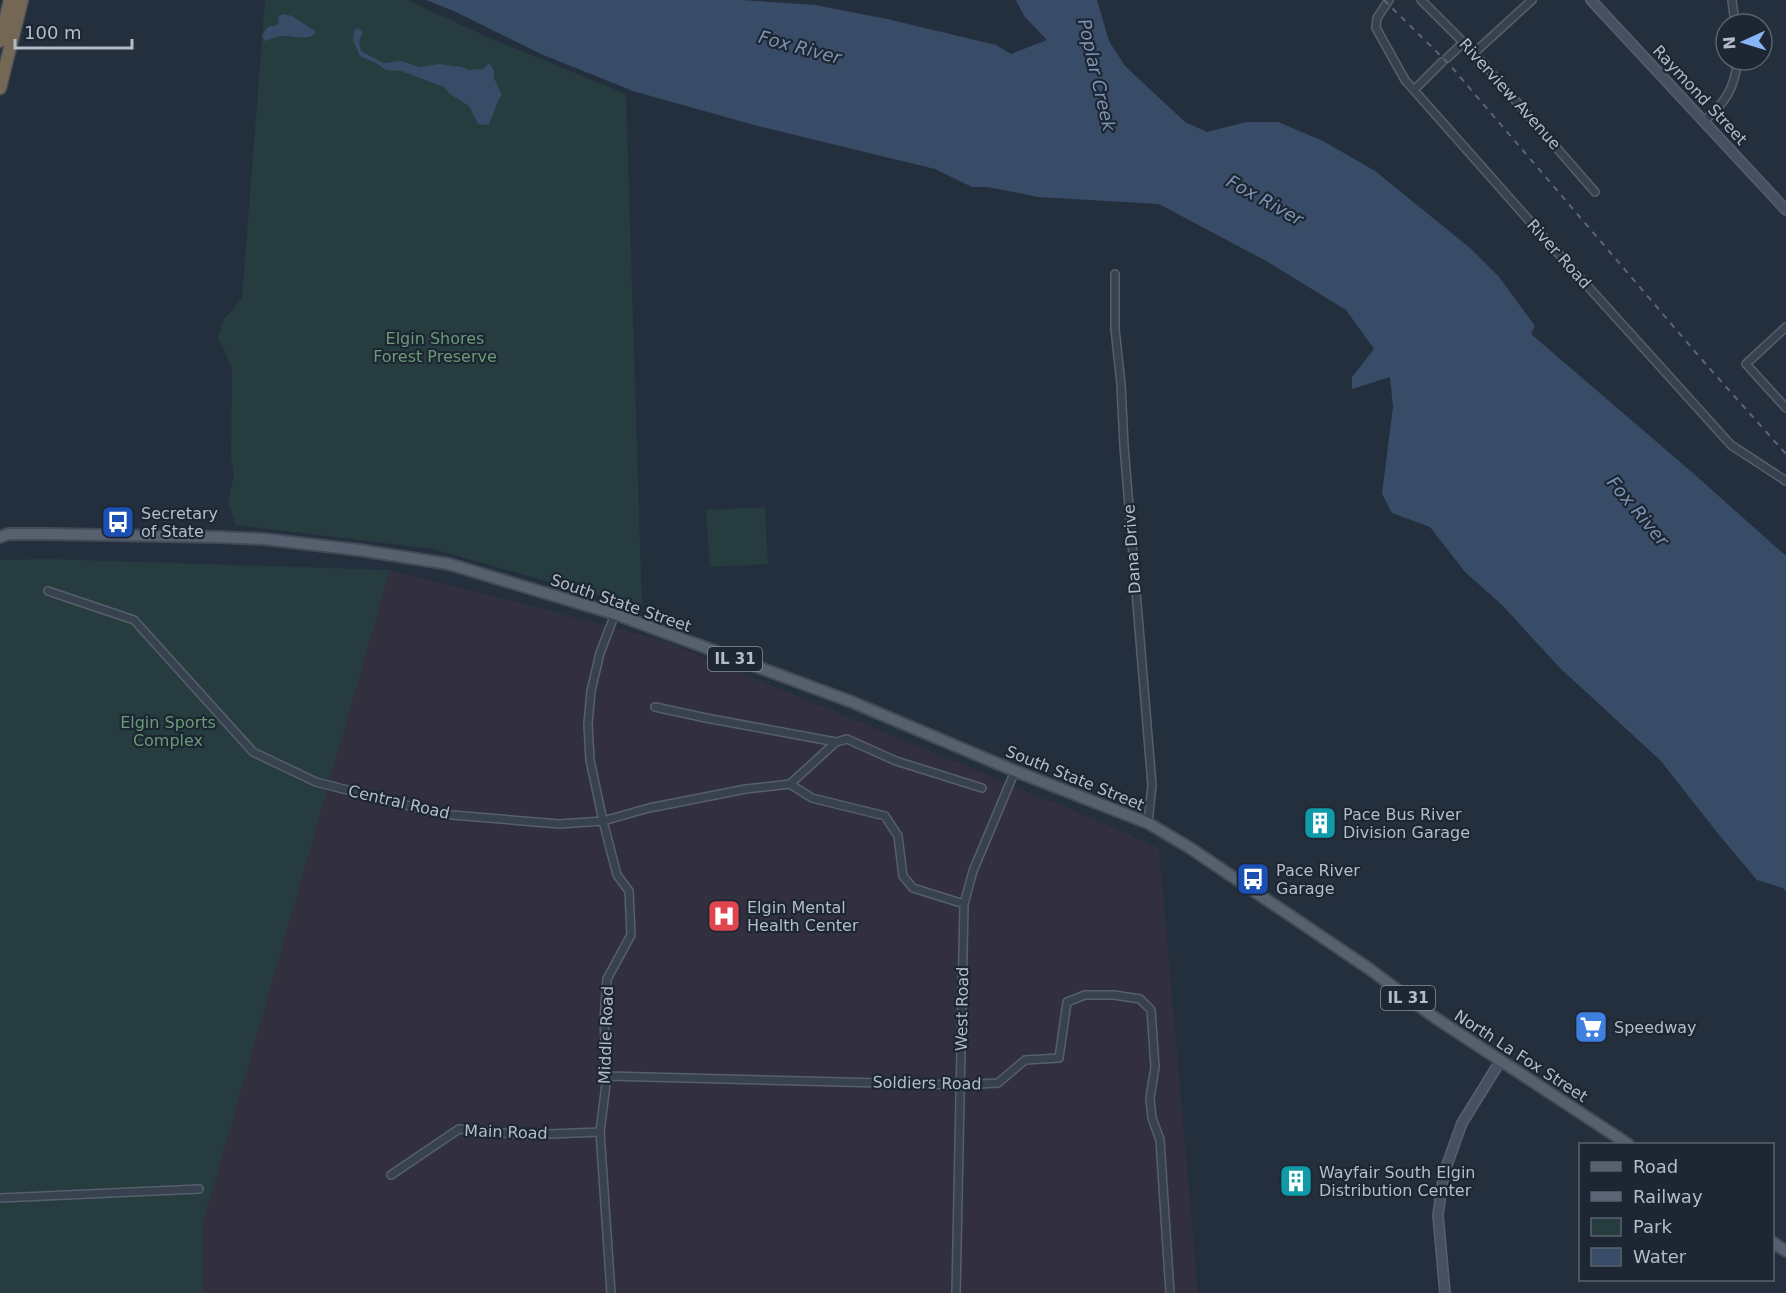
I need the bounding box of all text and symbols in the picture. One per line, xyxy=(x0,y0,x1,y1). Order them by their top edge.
scale bar xyxy=(15,12,132,50)
north arrow xyxy=(1714,12,1774,72)
water label: Poplar Creek xyxy=(1074,17,1121,135)
text: 100 m xyxy=(24,22,82,43)
water label: Fox River xyxy=(757,26,845,68)
street label: Riverview Avenue xyxy=(1455,35,1565,153)
text: N xyxy=(1720,36,1739,50)
street label: Raymond Street xyxy=(1649,41,1751,149)
water label: Fox River xyxy=(1223,170,1308,230)
street label: River Road xyxy=(1523,215,1595,293)
park label: Elgin Shores Forest Preserve xyxy=(373,329,497,366)
water label: Fox River xyxy=(1603,472,1674,551)
bus stop icon: Secretary of State xyxy=(100,504,136,540)
place label: Secretary of State xyxy=(141,504,218,541)
street label: Dana Drive xyxy=(1119,504,1145,594)
street label: South State Street xyxy=(548,570,694,636)
road number: IL 31 xyxy=(708,647,762,671)
park label: Elgin Sports Complex xyxy=(120,713,216,750)
street label: South State Street xyxy=(1003,742,1147,814)
street label: Central Road xyxy=(346,781,452,823)
building icon: Pace Bus River Division Garage xyxy=(1302,805,1338,841)
place label: Pace Bus River Division Garage xyxy=(1343,805,1470,842)
bus stop icon: Pace River Garage xyxy=(1235,861,1271,897)
place label: Pace River Garage xyxy=(1276,861,1360,898)
hospital icon: Elgin Mental Health Center xyxy=(706,898,742,934)
place label: Elgin Mental Health Center xyxy=(747,898,859,935)
street label: West Road xyxy=(952,967,972,1051)
street label: Middle Road xyxy=(595,986,617,1084)
road number: IL 31 xyxy=(1381,986,1435,1010)
street label: North La Fox Street xyxy=(1451,1006,1591,1106)
supermarket icon: Speedway xyxy=(1573,1009,1609,1045)
place label: Speedway xyxy=(1614,1018,1697,1037)
street label: Soldiers Road xyxy=(872,1073,982,1093)
street label: Main Road xyxy=(464,1121,548,1143)
legend xyxy=(1579,1143,1774,1281)
text: Road xyxy=(1633,1156,1678,1177)
building icon: Wayfair South Elgin Distribution Center xyxy=(1278,1163,1314,1199)
place label: Wayfair South Elgin Distribution Center xyxy=(1319,1163,1476,1200)
text: Railway xyxy=(1633,1186,1703,1207)
text: Park xyxy=(1633,1216,1672,1237)
text: Water xyxy=(1633,1246,1687,1267)

